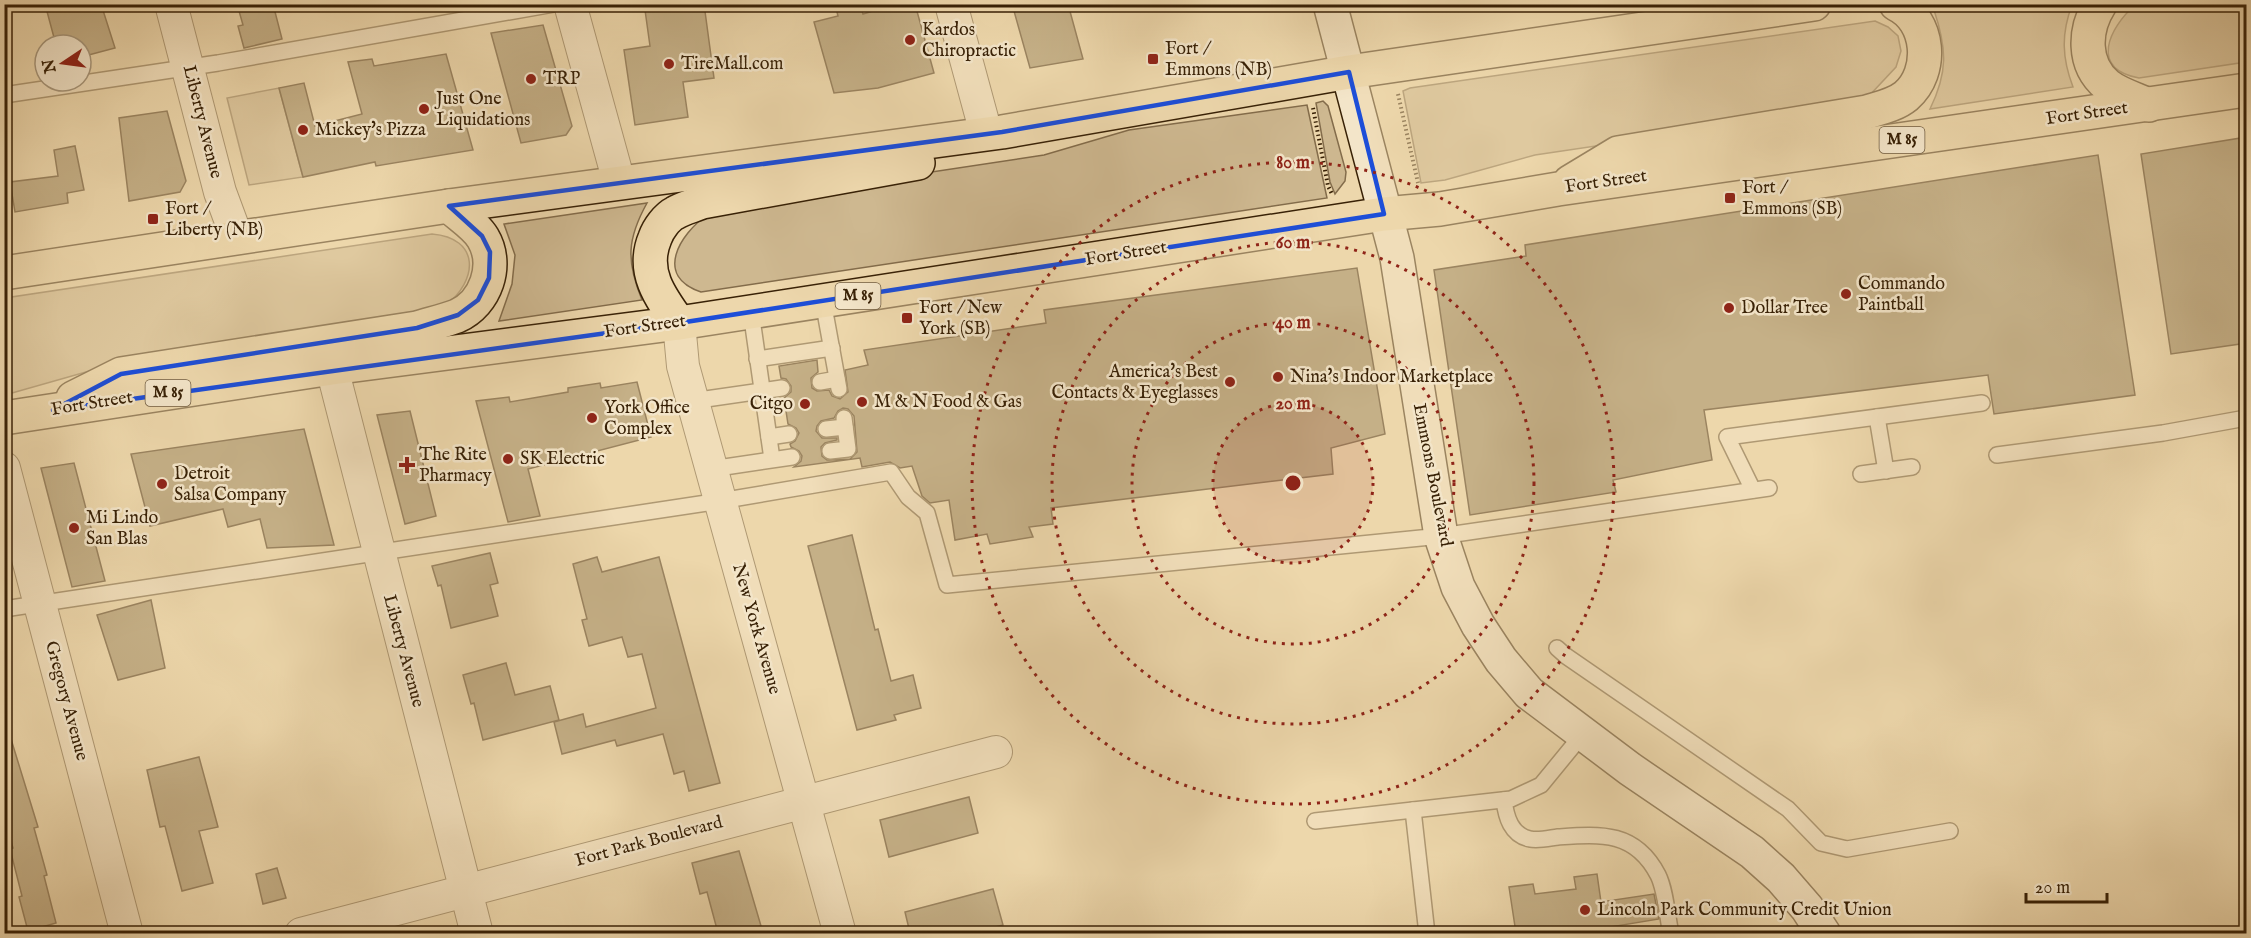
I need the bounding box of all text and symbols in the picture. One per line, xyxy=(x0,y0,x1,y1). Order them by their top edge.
place label: Kardos Chiropractic xyxy=(922,19,1016,63)
north arrow xyxy=(33,33,93,93)
marker: Kardos Chiropractic xyxy=(903,33,917,47)
place label: Fort / Emmons (NB) xyxy=(1165,38,1272,82)
marker: Fort / Emmons (NB) xyxy=(1146,52,1160,66)
place label: TireMall.com xyxy=(681,53,784,76)
text: N xyxy=(39,57,62,76)
marker: TireMall.com xyxy=(662,57,676,71)
street label: Liberty Avenue xyxy=(177,63,227,181)
place label: TRP xyxy=(543,68,580,91)
marker: TRP xyxy=(524,72,538,86)
place label: Just One Liquidations xyxy=(434,88,530,132)
street label: Fort Street xyxy=(2045,97,2129,131)
marker: Just One Liquidations xyxy=(417,102,431,116)
place label: Mickey's Pizza xyxy=(315,119,426,142)
marker: Mickey's Pizza xyxy=(296,123,310,137)
road number: M 85 xyxy=(1880,127,1924,153)
text: 80 m xyxy=(1276,152,1310,175)
street label: Fort Street xyxy=(1564,165,1648,199)
place label: Fort / Emmons (SB) xyxy=(1742,177,1842,221)
marker: Fort / Emmons (SB) xyxy=(1723,191,1737,205)
place label: Fort / Liberty (NB) xyxy=(165,198,263,242)
marker: Fort / Liberty (NB) xyxy=(146,212,160,226)
text: 60 m xyxy=(1276,232,1310,255)
street label: Fort Street xyxy=(1084,236,1168,272)
place label: Commando Paintball xyxy=(1858,273,1945,317)
road number: M 85 xyxy=(836,283,880,309)
marker: Commando Paintball xyxy=(1839,287,1853,301)
place label: Fort / New York (SB) xyxy=(919,297,1003,341)
place label: Dollar Tree xyxy=(1741,297,1828,320)
marker: Dollar Tree xyxy=(1722,301,1736,315)
street label: Fort Street xyxy=(603,310,687,344)
marker: Fort / New York (SB) xyxy=(900,311,914,325)
text: 40 m xyxy=(1275,312,1311,335)
place label: America's Best Contacts & Eyeglasses xyxy=(1052,361,1218,405)
place label: Nina's Indoor Marketplace xyxy=(1290,366,1493,389)
marker: Nina's Indoor Marketplace xyxy=(1271,370,1285,384)
marker: America's Best Contacts & Eyeglasses xyxy=(1223,375,1237,389)
road number: M 85 xyxy=(146,380,190,406)
street label: Fort Street xyxy=(50,386,134,422)
place label: M & N Food & Gas xyxy=(874,391,1022,414)
place label: Citgo xyxy=(750,393,793,416)
text: 20 m xyxy=(1275,393,1311,416)
marker: M & N Food & Gas xyxy=(855,395,869,409)
place label: York Office Complex xyxy=(604,397,690,441)
marker: Citgo xyxy=(798,397,812,411)
street label: Emmons Boulevard xyxy=(1407,401,1457,549)
marker: York Office Complex xyxy=(585,411,599,425)
place label: The Rite Pharmacy xyxy=(419,444,492,488)
place label: SK Electric xyxy=(520,448,605,471)
marker: SK Electric xyxy=(501,452,515,466)
marker: The Rite Pharmacy xyxy=(400,458,414,472)
place label: Detroit Salsa Company xyxy=(174,463,286,507)
centre of rings xyxy=(1283,473,1303,493)
marker: Detroit Salsa Company xyxy=(155,477,169,491)
place label: Mi Lindo San Blas xyxy=(86,507,158,551)
marker: Mi Lindo San Blas xyxy=(67,521,81,535)
street label: New York Avenue xyxy=(726,561,786,697)
street label: Liberty Avenue xyxy=(377,592,429,710)
street label: Gregory Avenue xyxy=(39,639,93,763)
street label: Fort Park Boulevard xyxy=(573,811,726,873)
scale bar xyxy=(2026,866,2107,904)
text: 20 m xyxy=(2035,877,2070,900)
place label: Lincoln Park Community Credit Union xyxy=(1597,899,1892,922)
marker: Lincoln Park Community Credit Union xyxy=(1578,903,1592,917)

